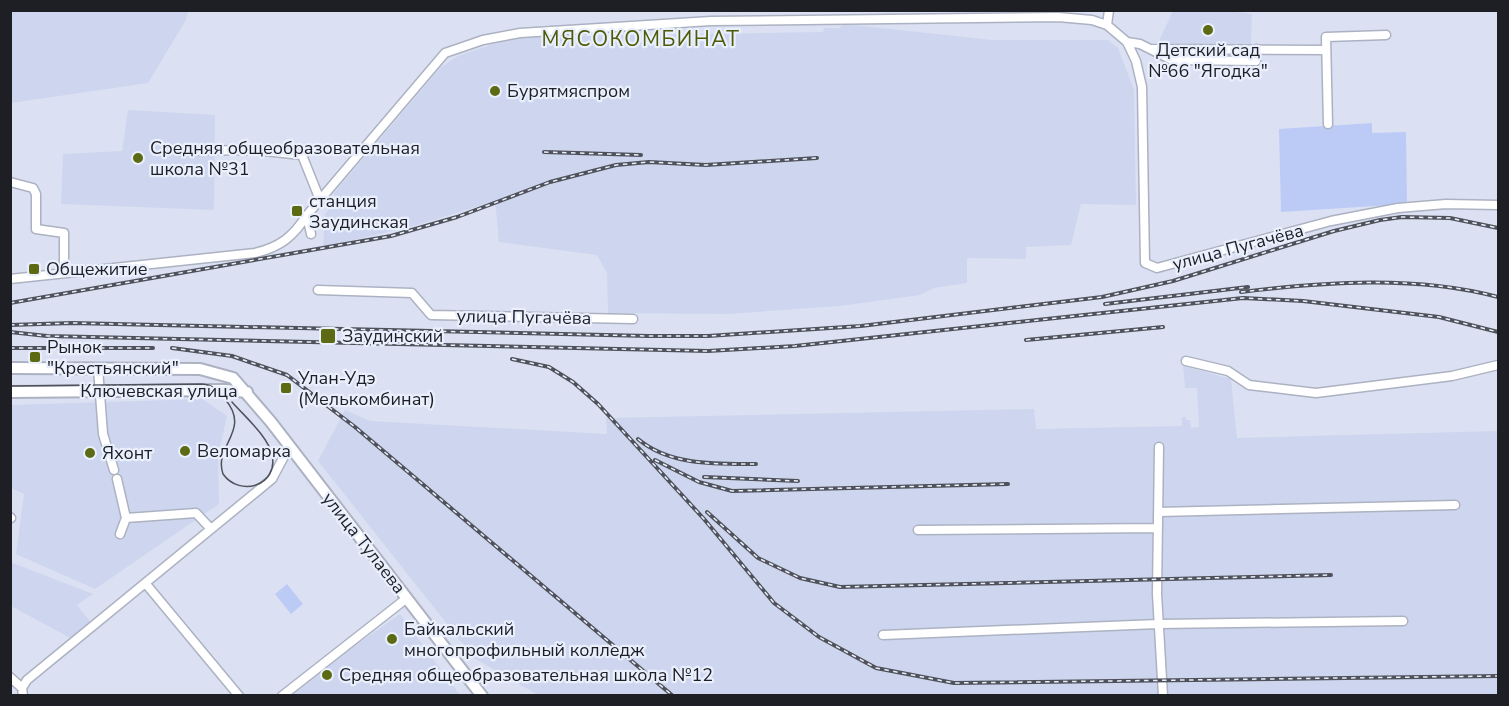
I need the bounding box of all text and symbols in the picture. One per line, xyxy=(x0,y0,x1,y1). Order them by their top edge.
marker: Детский сад №66 "Ягодка" xyxy=(1201,23,1215,37)
district label: МЯСОКОМБИНАТ xyxy=(541,25,741,53)
place label: Детский сад №66 "Ягодка" xyxy=(1148,38,1268,83)
place label: Бурятмяспром xyxy=(507,79,630,103)
marker: Бурятмяспром xyxy=(488,84,502,98)
place label: Средняя общеобразовательная школа №31 xyxy=(150,136,420,181)
marker: Средняя общеобразовательная школа №31 xyxy=(131,151,145,165)
place label: станция Заудинская xyxy=(309,189,409,234)
marker: станция Заудинская xyxy=(290,204,304,218)
street label: улица Пугачёва xyxy=(1170,218,1306,276)
place label: Общежитие xyxy=(46,257,147,281)
marker: Общежитие xyxy=(27,262,41,276)
street label: улица Пугачёва xyxy=(456,304,592,330)
place label: Заудинский xyxy=(342,324,443,348)
marker: Заудинский xyxy=(319,327,337,345)
place label: Рынок "Крестьянский" xyxy=(47,335,179,380)
marker: Рынок "Крестьянский" xyxy=(28,350,42,364)
place label: Улан-Удэ (Мелькомбинат) xyxy=(297,366,435,411)
street label: Ключевская улица xyxy=(80,379,238,403)
marker: Улан-Удэ (Мелькомбинат) xyxy=(279,381,293,395)
place label: Веломарка xyxy=(197,439,291,463)
place label: Яхонт xyxy=(102,441,152,465)
marker: Веломарка xyxy=(178,444,192,458)
marker: Яхонт xyxy=(83,446,97,460)
street label: улица Тулаева xyxy=(317,487,411,599)
place label: Байкальский многопрофильный колледж xyxy=(404,617,645,662)
marker: Байкальский многопрофильный колледж xyxy=(385,632,399,646)
place label: Средняя общеобразовательная школа №12 xyxy=(339,663,713,687)
marker: Средняя общеобразовательная школа №12 xyxy=(320,668,334,682)

